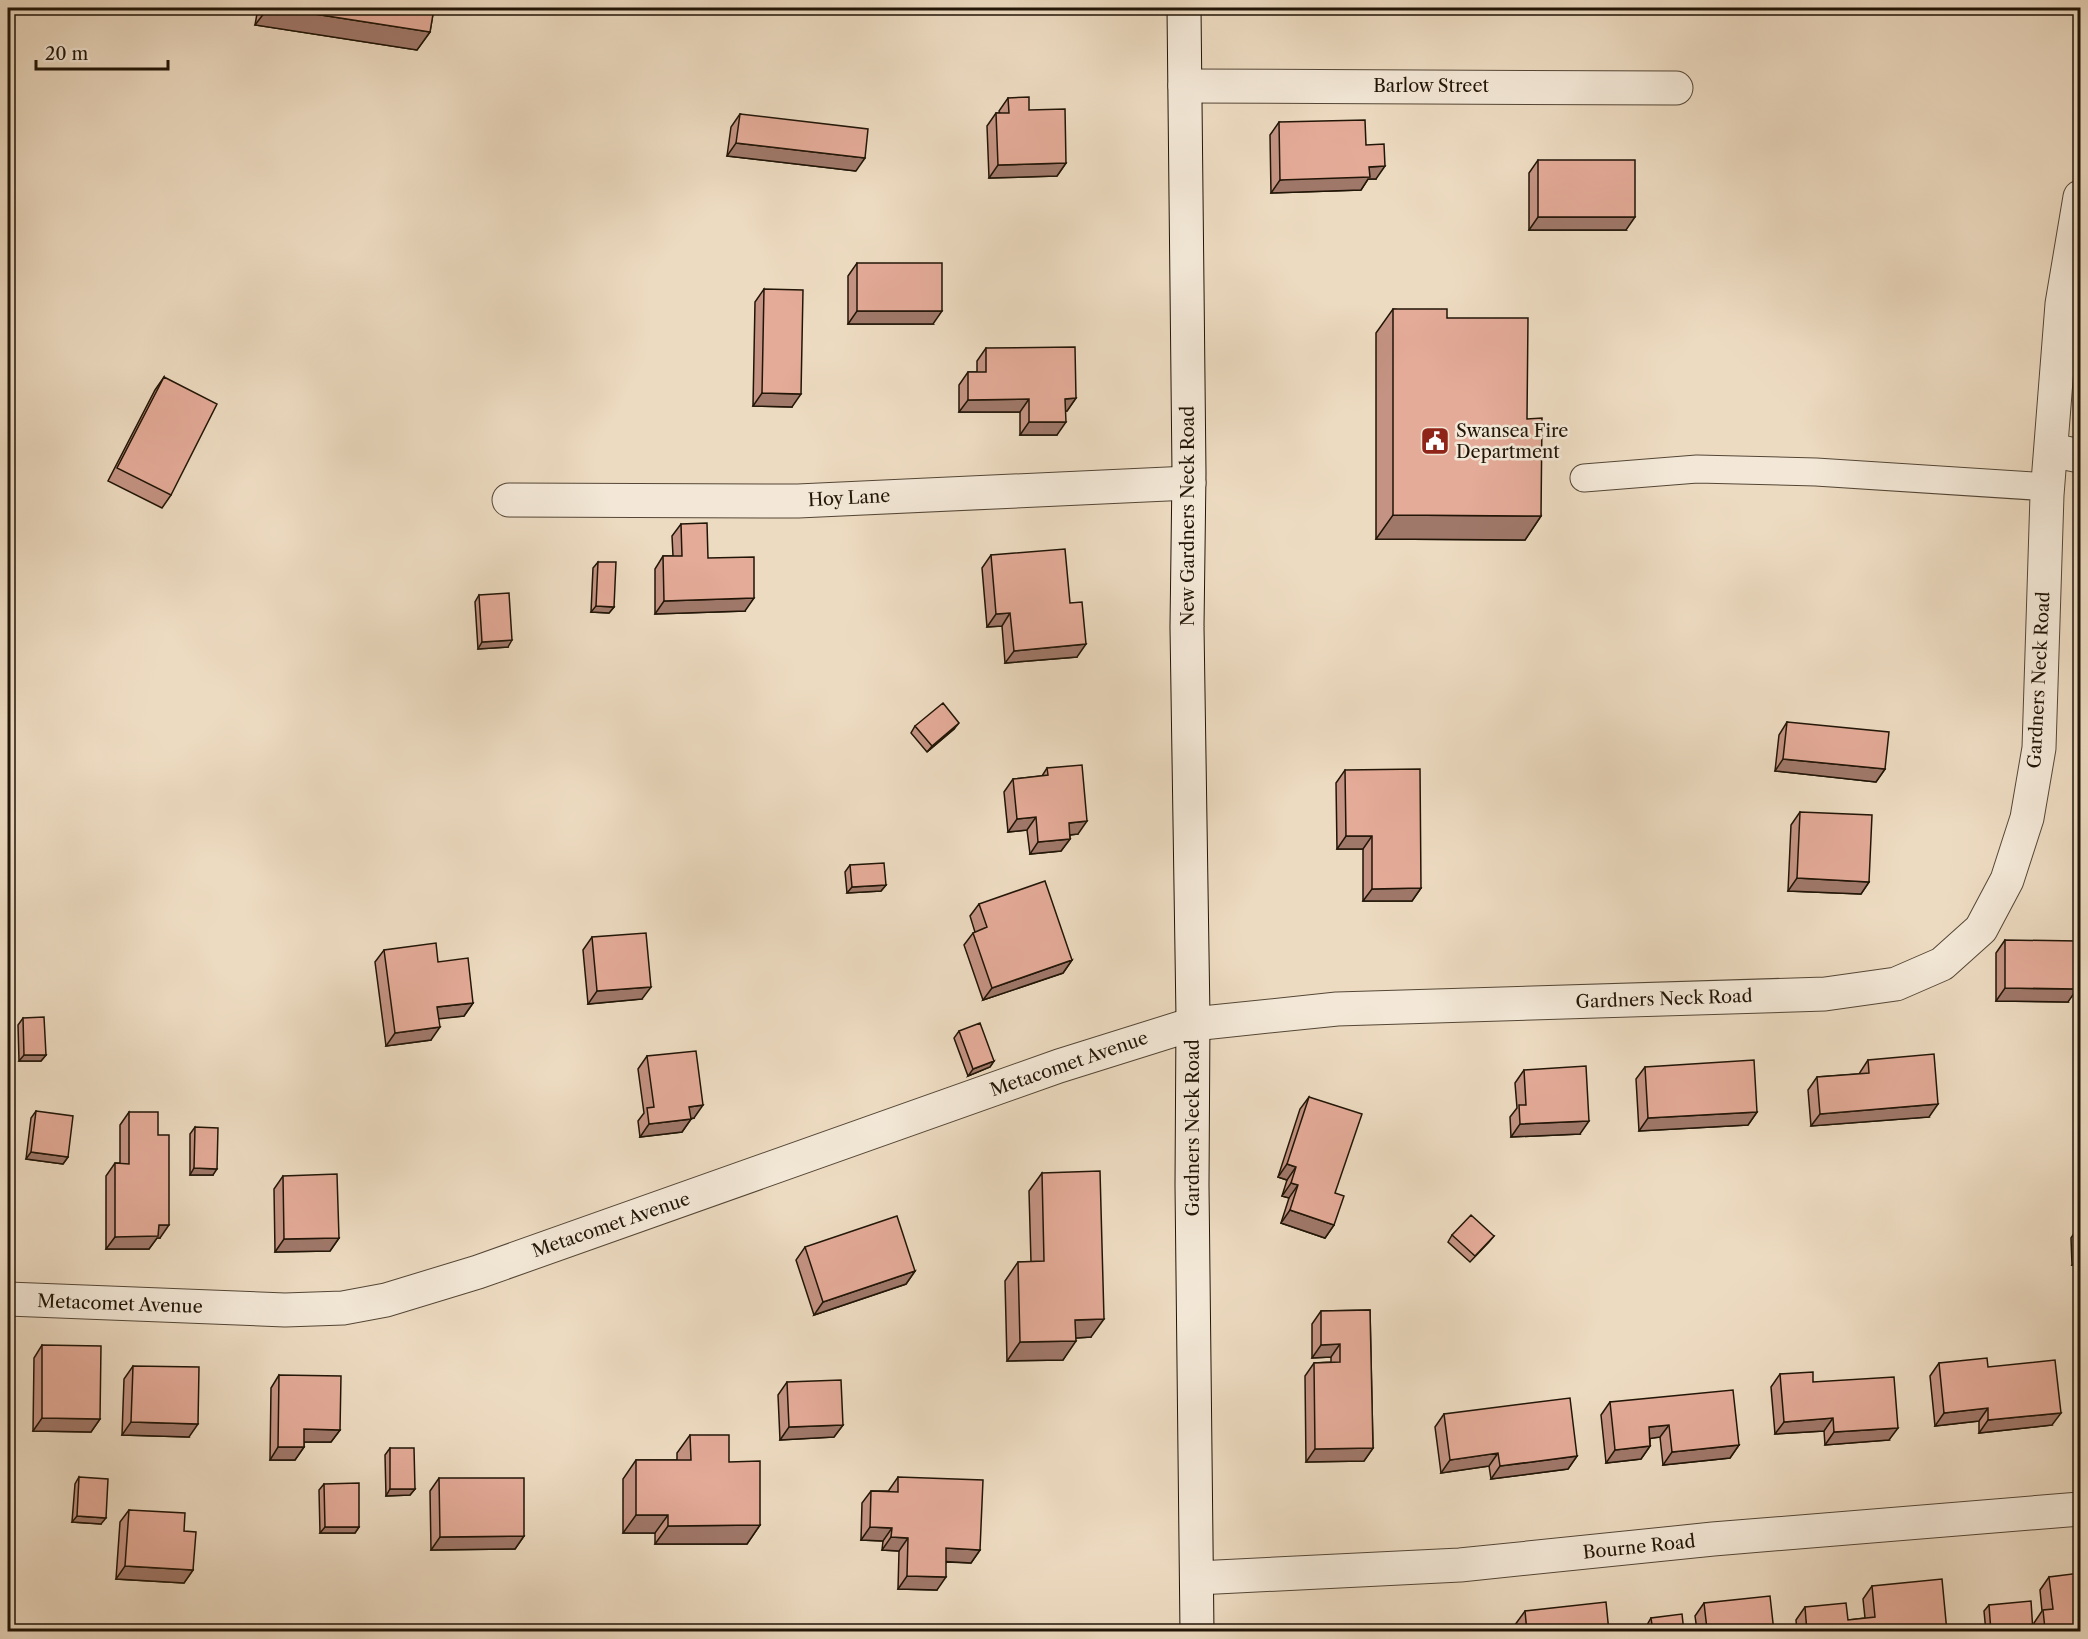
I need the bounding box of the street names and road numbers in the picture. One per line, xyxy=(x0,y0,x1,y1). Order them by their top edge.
street label: Barlow Street xyxy=(1373,75,1489,97)
street label: New Gardners Neck Road xyxy=(1177,406,1199,626)
street label: Hoy Lane xyxy=(807,485,891,511)
street label: Gardners Neck Road xyxy=(2023,591,2055,769)
street label: Gardners Neck Road xyxy=(1575,985,1753,1013)
street label: Metacomet Avenue xyxy=(987,1027,1151,1101)
street label: Gardners Neck Road xyxy=(1182,1039,1204,1217)
street label: Metacomet Avenue xyxy=(529,1188,693,1262)
street label: Metacomet Avenue xyxy=(37,1290,203,1318)
street label: Bourne Road xyxy=(1582,1530,1696,1564)

